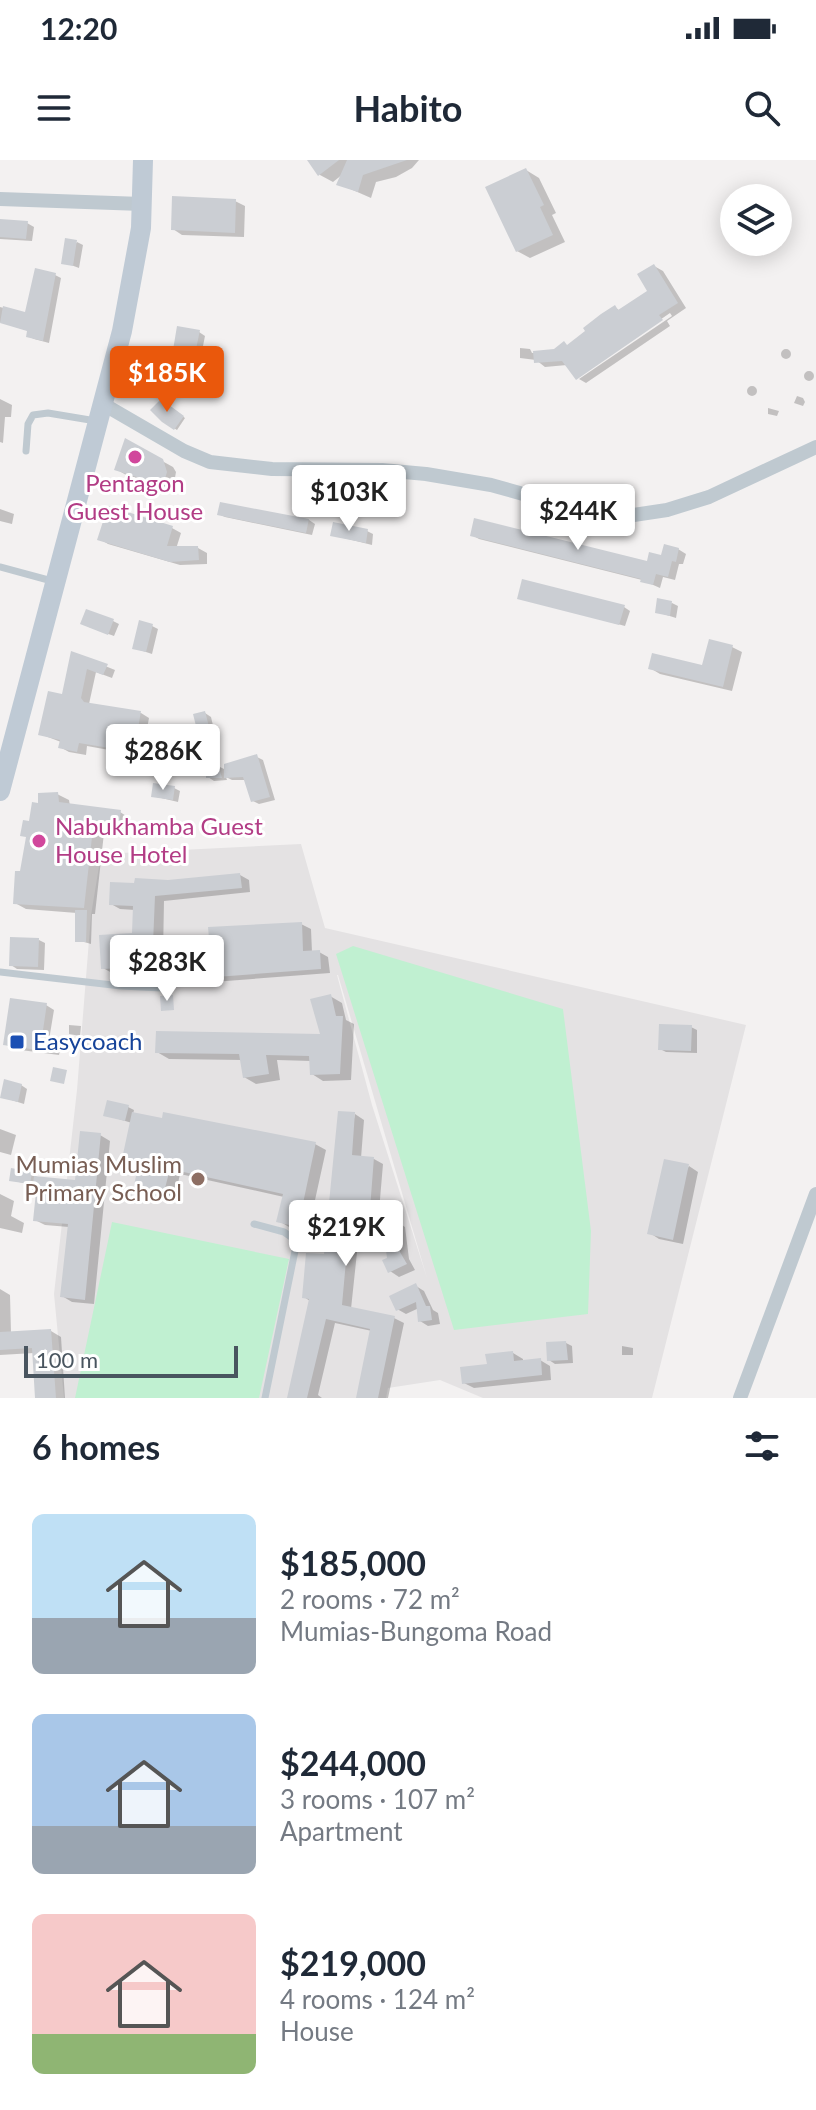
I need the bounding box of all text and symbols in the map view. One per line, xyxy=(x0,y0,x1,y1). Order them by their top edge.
text: 12:20 xyxy=(40,10,117,46)
icon: menu xyxy=(32,86,76,130)
text: Habito xyxy=(353,86,463,130)
icon: search xyxy=(740,86,784,130)
map controls xyxy=(720,184,792,256)
button: layers xyxy=(720,184,792,256)
pin: $185K xyxy=(111,346,223,414)
text: $185K xyxy=(128,356,206,388)
marker: Pentagon Guest House xyxy=(126,448,144,466)
pin: $103K xyxy=(293,465,405,533)
place label: Pentagon Guest House xyxy=(67,468,203,525)
text: $103K xyxy=(310,475,388,507)
pin: $244K xyxy=(522,484,634,552)
text: $244K xyxy=(539,494,617,526)
pin: $286K xyxy=(107,724,219,792)
text: $286K xyxy=(124,734,202,766)
place label: Nabukhamba Guest House Hotel xyxy=(55,811,263,868)
marker: Nabukhamba Guest House Hotel xyxy=(30,832,48,850)
pin: $283K xyxy=(111,935,223,1003)
text: $283K xyxy=(128,945,206,977)
place label: Easycoach xyxy=(33,1026,143,1055)
marker: Easycoach xyxy=(8,1033,26,1051)
place label: Mumias Muslim Primary School xyxy=(16,1149,182,1206)
marker: Mumias Muslim Primary School xyxy=(189,1170,207,1188)
pin: $219K xyxy=(290,1200,402,1268)
text: $219K xyxy=(307,1210,385,1242)
scale bar xyxy=(24,1342,238,1378)
text: 100 m xyxy=(36,1346,98,1373)
icon: filters xyxy=(740,1424,784,1468)
text: 6 homes xyxy=(32,1426,160,1467)
text: $185,000 xyxy=(280,1542,426,1583)
icon: home xyxy=(96,1546,192,1642)
text: 2 rooms · 72 m² xyxy=(280,1583,460,1615)
text: Mumias-Bungoma Road xyxy=(280,1615,552,1647)
text: $244,000 xyxy=(280,1742,426,1783)
icon: home xyxy=(96,1746,192,1842)
text: 3 rooms · 107 m² xyxy=(280,1783,475,1815)
text: Apartment xyxy=(280,1815,403,1847)
text: $219,000 xyxy=(280,1942,426,1983)
icon: home xyxy=(96,1946,192,2042)
text: 4 rooms · 124 m² xyxy=(280,1983,475,2015)
text: House xyxy=(280,2015,354,2047)

